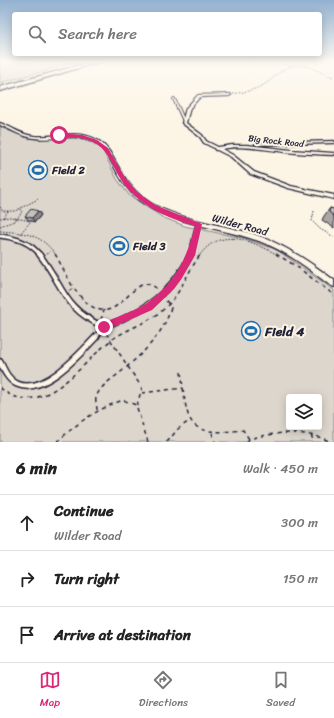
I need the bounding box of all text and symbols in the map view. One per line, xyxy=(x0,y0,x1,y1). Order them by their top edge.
search box xyxy=(12,12,322,56)
text: Search here xyxy=(58,21,137,47)
icon: search xyxy=(26,23,48,45)
route start xyxy=(50,126,68,144)
street label: Big Rock Road xyxy=(247,130,306,152)
sports icon: Field 2 xyxy=(27,159,49,181)
place label: Field 2 xyxy=(51,161,85,180)
street label: Wilder Road xyxy=(210,208,271,242)
sports icon: Field 3 xyxy=(108,235,130,257)
place label: Field 3 xyxy=(132,237,166,256)
route end xyxy=(95,318,113,336)
sports icon: Field 4 xyxy=(240,320,262,342)
place label: Field 4 xyxy=(264,320,305,343)
map controls xyxy=(286,394,322,430)
button: layers xyxy=(286,394,322,430)
text: 6 min xyxy=(16,453,57,483)
text: Walk · 450 m xyxy=(243,457,318,480)
text: Continue xyxy=(54,498,114,524)
text: 300 m xyxy=(281,511,318,534)
icon: ahead xyxy=(16,512,38,534)
text: Wilder Road xyxy=(54,524,121,547)
text: Turn right xyxy=(54,566,119,592)
text: 150 m xyxy=(283,567,318,590)
icon: right xyxy=(16,568,38,590)
text: Arrive at destination xyxy=(54,622,191,648)
icon: arrive xyxy=(16,624,38,646)
tab: Map xyxy=(39,669,61,712)
tab: Directions xyxy=(139,669,188,712)
tab: Saved xyxy=(266,669,295,712)

